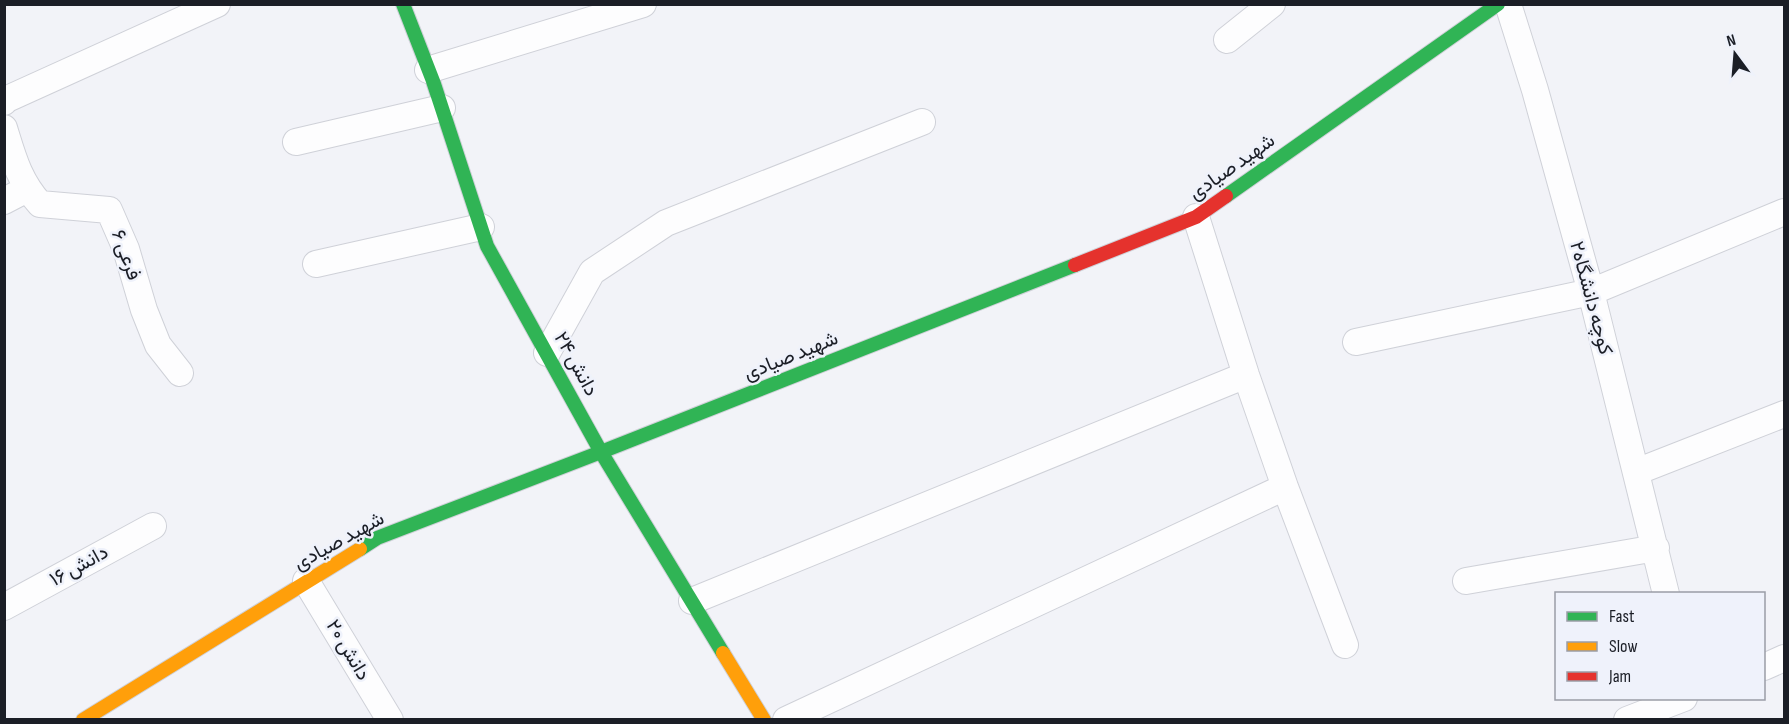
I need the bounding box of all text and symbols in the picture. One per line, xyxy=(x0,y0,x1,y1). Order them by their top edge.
north arrow xyxy=(1705,24,1765,84)
text: N xyxy=(1725,31,1738,51)
street label: شهید صیادی xyxy=(1184,129,1280,205)
street label: فرعی ۶ xyxy=(106,227,146,283)
street label: کوچه دانشگاه۲ xyxy=(1563,239,1618,358)
street label: شهید صیادی xyxy=(740,326,842,386)
street label: دانش ۲۴ xyxy=(549,328,603,400)
street label: شهید صیادی xyxy=(290,506,388,576)
street label: دانش ۱۶ xyxy=(45,540,113,592)
legend xyxy=(1555,592,1765,700)
text: Fast xyxy=(1609,606,1635,627)
street label: دانش ۲۰ xyxy=(321,615,375,685)
text: Slow xyxy=(1609,636,1638,657)
text: Jam xyxy=(1608,666,1631,687)

